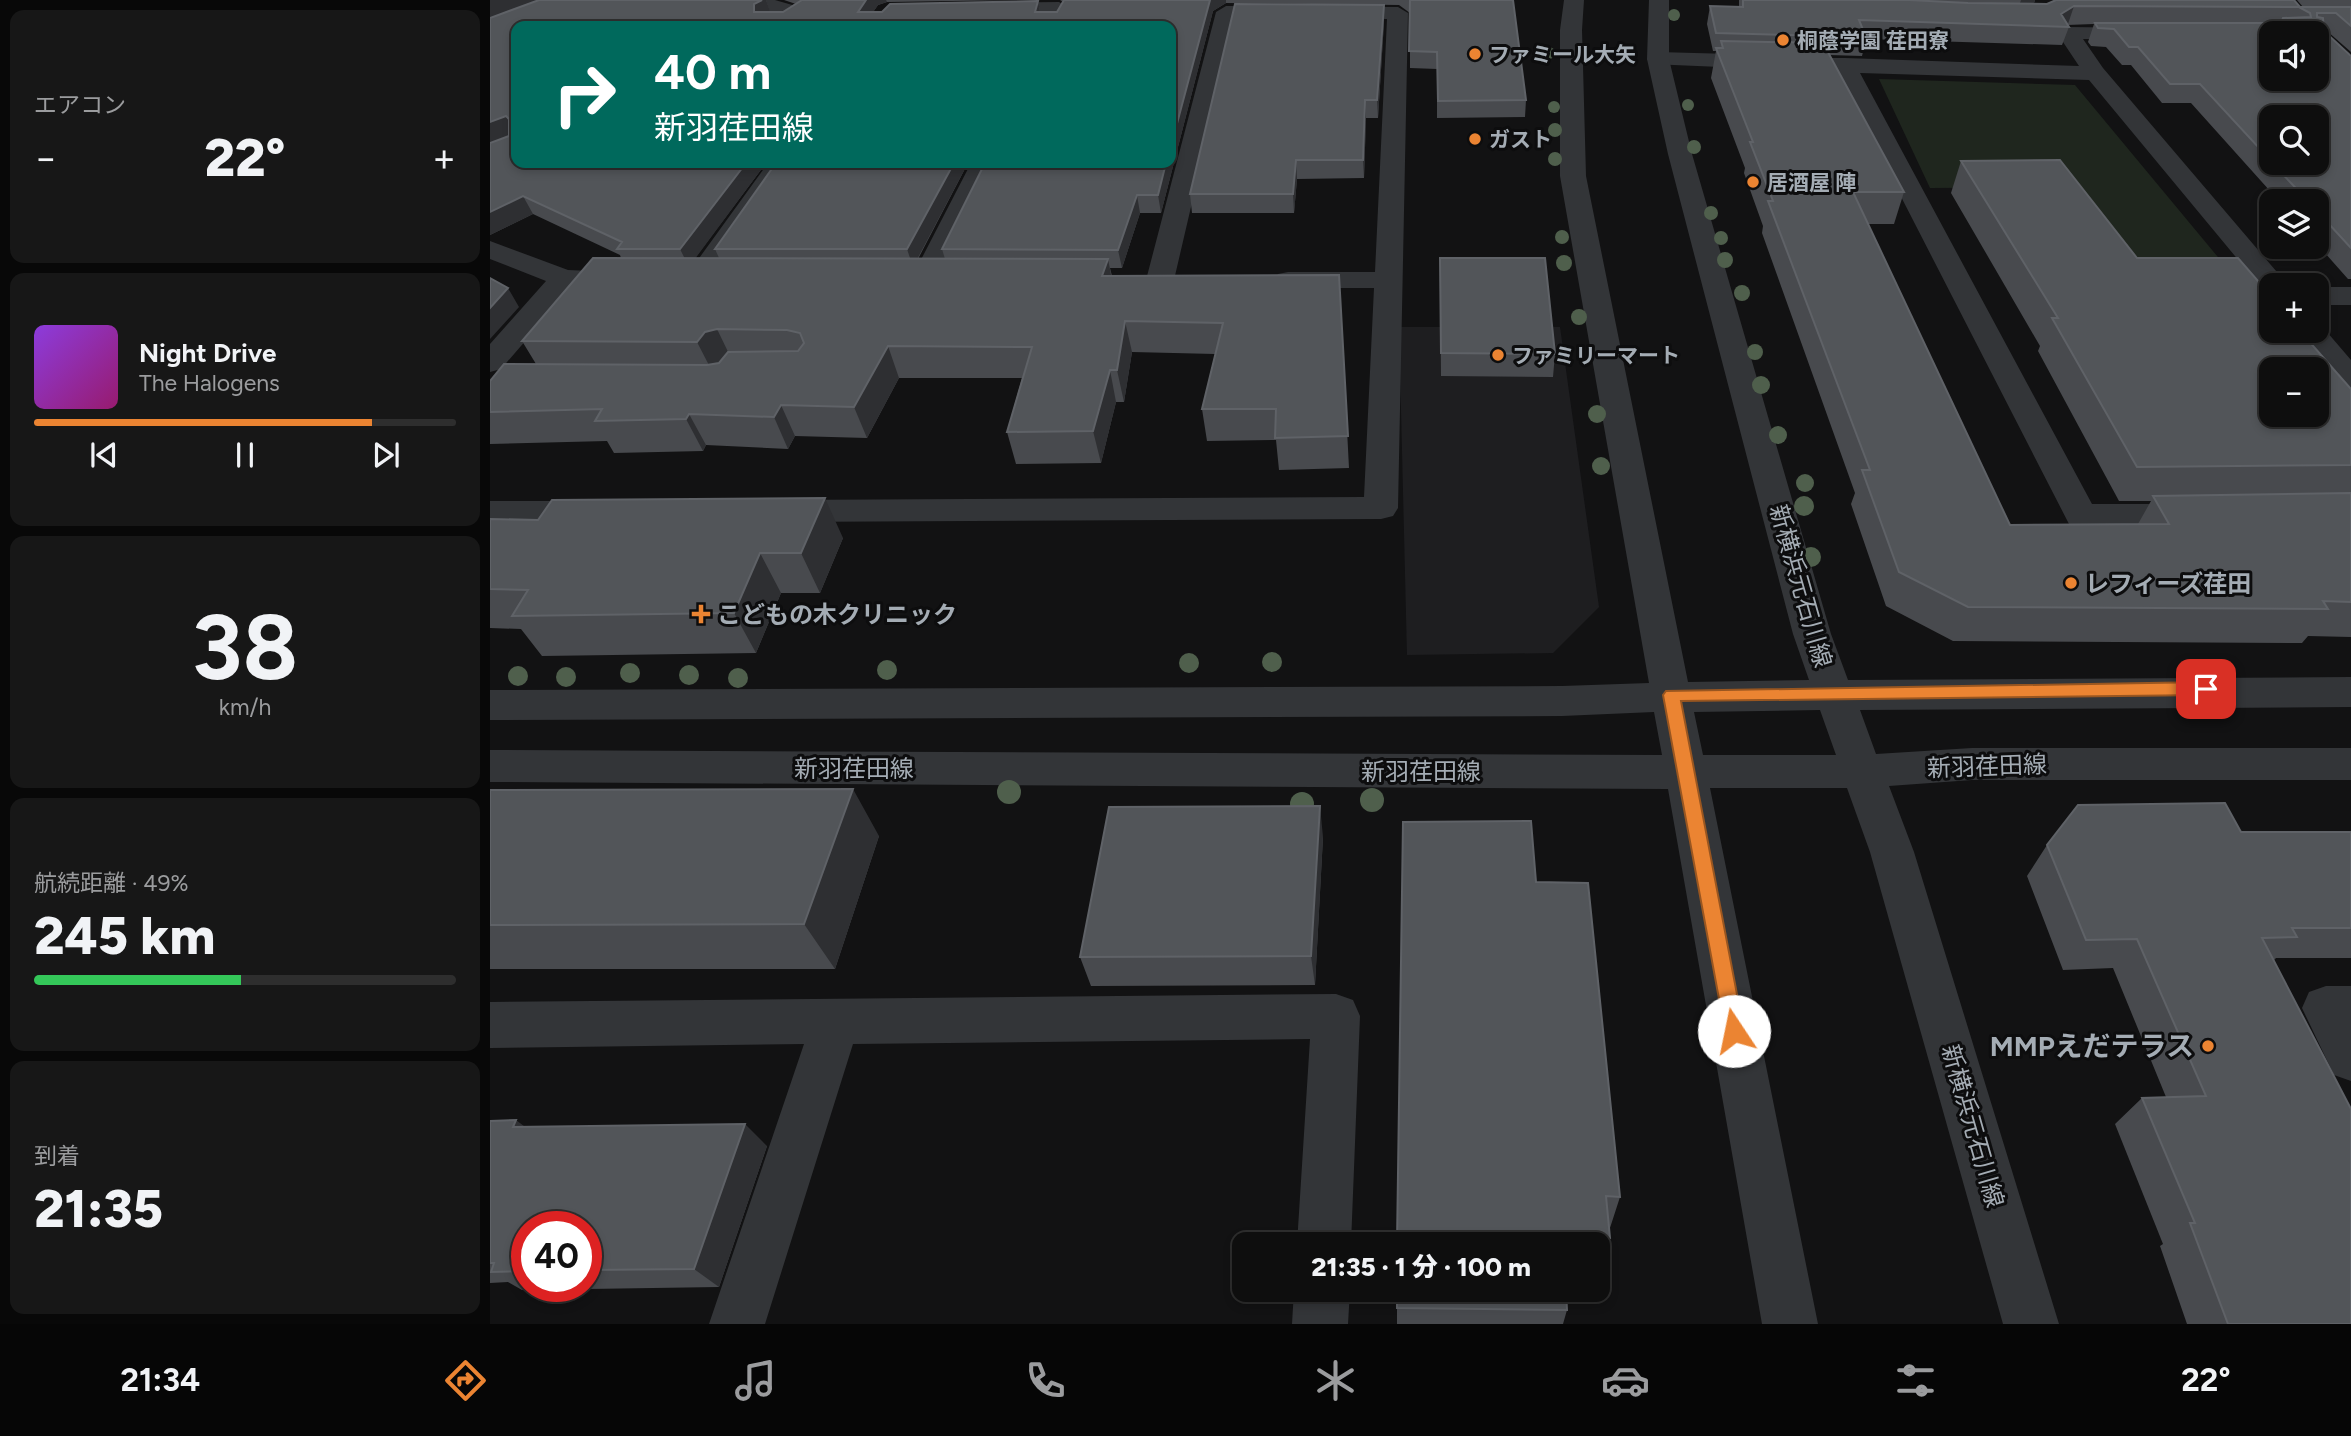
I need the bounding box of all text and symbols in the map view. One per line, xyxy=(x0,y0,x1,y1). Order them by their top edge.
map controls xyxy=(2259,21,2329,427)
button: sound xyxy=(2259,21,2329,91)
place label: 桐蔭学園 荏田寮 xyxy=(1797,28,1949,53)
marker: 桐蔭学園 荏田寮 xyxy=(1775,32,1791,48)
text: 40 m xyxy=(654,42,771,101)
place label: ファミール大矢 xyxy=(1489,42,1636,67)
marker: ファミール大矢 xyxy=(1467,46,1483,62)
icon: right xyxy=(539,49,630,140)
text: エアコン xyxy=(34,91,126,119)
button: search xyxy=(2259,105,2329,175)
text: 新羽荏田線 xyxy=(654,109,814,147)
text: 22° xyxy=(204,127,286,189)
place label: ガスト xyxy=(1489,127,1552,152)
marker: ガスト xyxy=(1467,131,1483,147)
text: − xyxy=(34,135,58,181)
text: + xyxy=(432,135,456,181)
place label: 居酒屋 陣 xyxy=(1767,170,1856,195)
marker: 居酒屋 陣 xyxy=(1745,174,1761,190)
button: layers xyxy=(2259,189,2329,259)
button: + xyxy=(2259,273,2329,343)
text: Night Drive xyxy=(139,337,276,369)
place label: ファミリーマート xyxy=(1512,343,1680,368)
marker: ファミリーマート xyxy=(1490,347,1506,363)
button: − xyxy=(2259,357,2329,427)
text: The Halogens xyxy=(139,369,280,397)
icon: previous xyxy=(85,436,123,474)
icon: pause xyxy=(226,436,264,474)
icon: next xyxy=(367,436,405,474)
street label: 新横浜元石川線 xyxy=(1764,501,1838,671)
place label: レフィーズ荏田 xyxy=(2085,569,2251,598)
marker: レフィーズ荏田 xyxy=(2063,575,2079,591)
text: 38 xyxy=(192,593,298,702)
place label: こどもの木クリニック xyxy=(717,600,957,629)
marker: こどもの木クリニック xyxy=(691,604,711,624)
pin xyxy=(2176,659,2236,719)
icon: arrive xyxy=(2187,670,2225,708)
text: km/h xyxy=(219,693,271,721)
street label: 新羽荏田線 xyxy=(1927,749,2047,783)
street label: 新羽荏田線 xyxy=(794,754,914,783)
street label: 新羽荏田線 xyxy=(1361,757,1481,786)
text: 航続距離 · 49% xyxy=(34,869,189,897)
text: 245 km xyxy=(34,905,215,967)
position arrow xyxy=(1697,994,1771,1068)
place label: MMPえだテラス xyxy=(1990,1029,2194,1063)
marker: MMPえだテラス xyxy=(2200,1038,2216,1054)
street label: 新横浜元石川線 xyxy=(1936,1041,2010,1211)
text: 到着 xyxy=(34,1142,80,1170)
text: 21:35 xyxy=(34,1178,163,1240)
speed limit sign: 40 xyxy=(511,1211,602,1302)
text: 21:35 · 1 分 · 100 m xyxy=(1311,1251,1531,1283)
icon: directions xyxy=(441,1356,490,1405)
icon: music xyxy=(731,1356,780,1405)
icon: phone xyxy=(1021,1356,1070,1405)
icon: climate xyxy=(1311,1356,1360,1405)
icon: car xyxy=(1601,1356,1650,1405)
icon: filters xyxy=(1891,1356,1940,1405)
text: 21:34 xyxy=(121,1361,200,1399)
text: 22° xyxy=(2181,1361,2230,1399)

